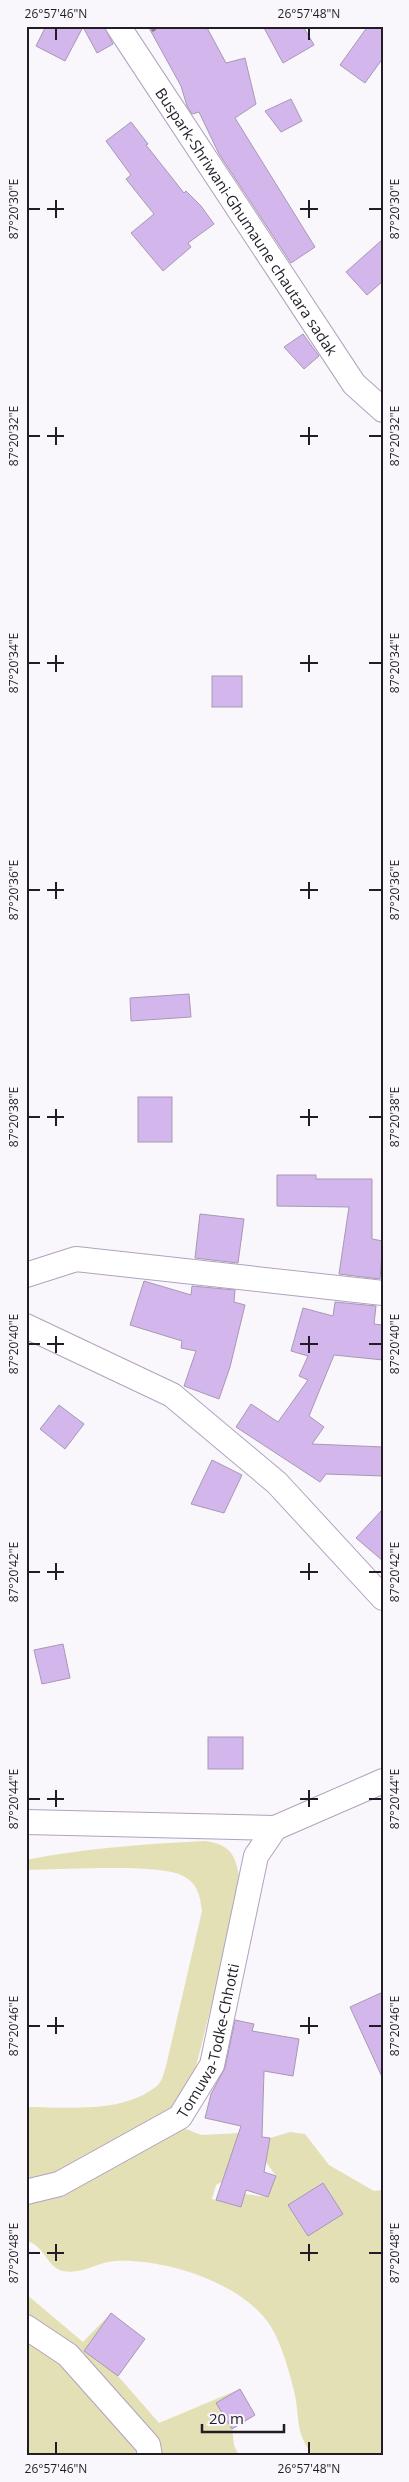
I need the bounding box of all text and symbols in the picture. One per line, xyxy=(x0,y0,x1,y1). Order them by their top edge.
text: 26°57'46"N xyxy=(25,5,87,22)
text: 26°57'48"N xyxy=(278,5,340,22)
street label: Buspark-Shriwani-Ghumaune chautara sadak xyxy=(151,84,342,359)
text: 87°20'30"E xyxy=(5,179,22,239)
text: 87°20'30"E xyxy=(386,179,403,239)
text: 87°20'32"E xyxy=(5,406,22,466)
text: 87°20'32"E xyxy=(386,406,403,466)
text: 87°20'34"E xyxy=(5,633,22,693)
text: 87°20'34"E xyxy=(386,633,403,693)
text: 87°20'36"E xyxy=(5,860,22,920)
text: 87°20'36"E xyxy=(386,860,403,920)
text: 87°20'38"E xyxy=(5,1087,22,1147)
text: 87°20'38"E xyxy=(386,1087,403,1147)
text: 87°20'40"E xyxy=(5,1314,22,1374)
text: 87°20'40"E xyxy=(386,1314,403,1374)
text: 87°20'42"E xyxy=(5,1542,22,1602)
text: 87°20'42"E xyxy=(386,1542,403,1602)
text: 87°20'44"E xyxy=(5,1769,22,1829)
text: 87°20'44"E xyxy=(386,1769,403,1829)
street label: Tomuwa-Todke-Chhotti xyxy=(172,1961,243,2122)
text: 87°20'46"E xyxy=(5,1996,22,2056)
text: 87°20'46"E xyxy=(386,1996,403,2056)
text: 87°20'48"E xyxy=(5,2223,22,2283)
text: 87°20'48"E xyxy=(386,2223,403,2283)
scale bar xyxy=(202,2402,284,2434)
text: 20 m xyxy=(209,2408,244,2428)
text: 26°57'46"N xyxy=(25,2460,87,2477)
text: 26°57'48"N xyxy=(278,2460,340,2477)

